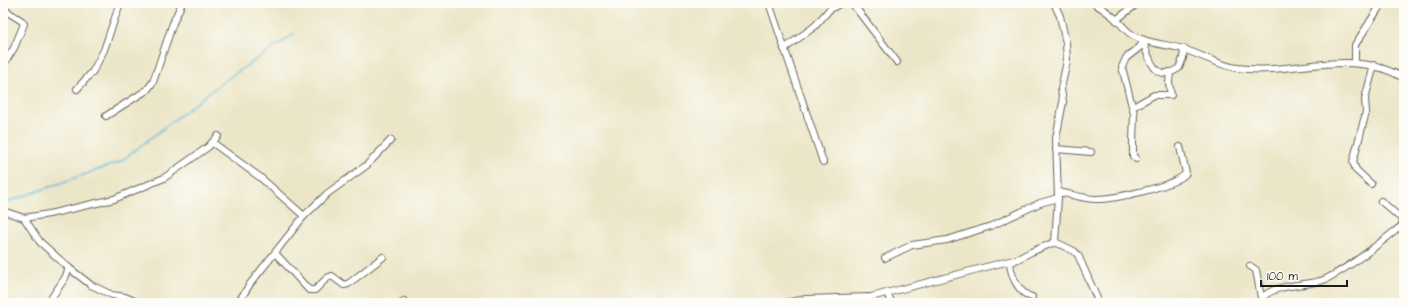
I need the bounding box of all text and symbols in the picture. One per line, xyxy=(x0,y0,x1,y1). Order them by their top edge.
scale bar xyxy=(1261,262,1347,288)
text: 100 m xyxy=(1267,268,1298,285)

